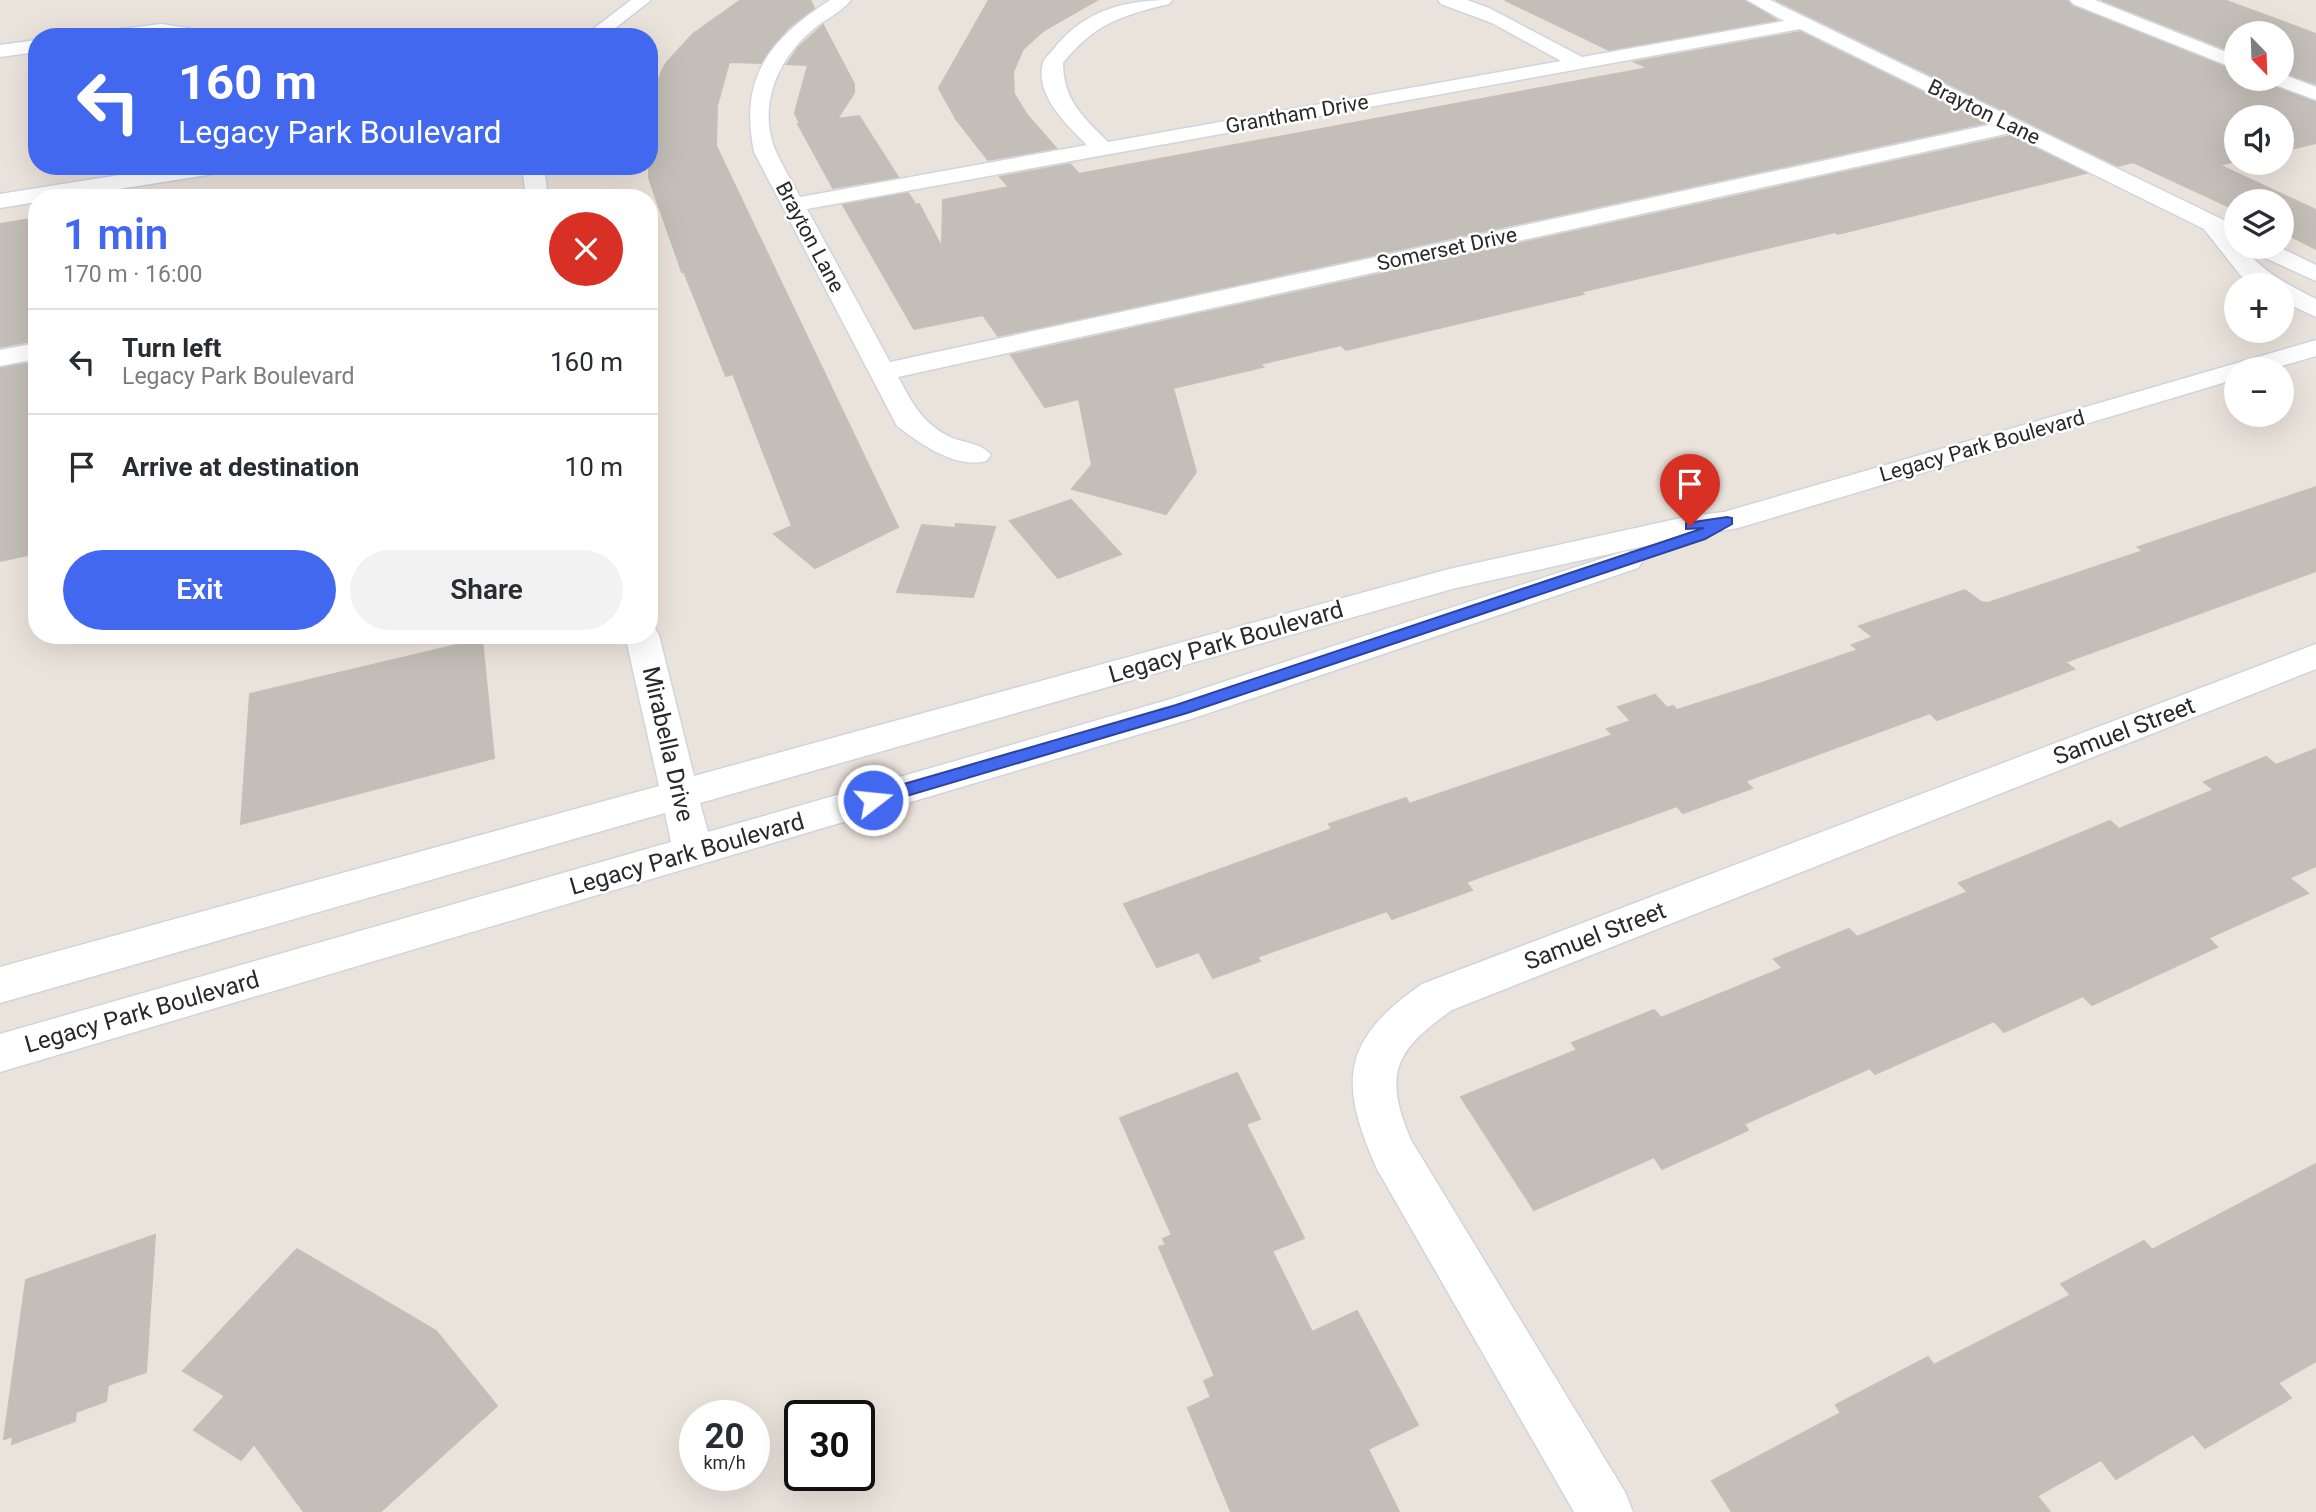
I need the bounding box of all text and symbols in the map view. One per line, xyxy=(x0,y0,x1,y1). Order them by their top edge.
north arrow xyxy=(2224,21,2294,91)
map controls xyxy=(2224,21,2294,427)
text: 160 m xyxy=(178,54,317,111)
icon: left xyxy=(63,56,154,147)
street label: Brayton Lane xyxy=(1924,74,2044,150)
street label: Grantham Drive xyxy=(1224,90,1370,138)
button: sound xyxy=(2224,105,2294,175)
text: Legacy Park Boulevard xyxy=(178,113,501,151)
street label: Brayton Lane xyxy=(771,178,849,296)
button: layers xyxy=(2224,189,2294,259)
text: 1 min xyxy=(63,210,168,259)
button: close xyxy=(549,212,623,286)
street label: Somerset Drive xyxy=(1375,222,1519,276)
text: 170 m · 16:00 xyxy=(63,261,202,288)
button: + xyxy=(2224,273,2294,343)
text: Turn left xyxy=(122,333,221,363)
icon: left xyxy=(63,343,101,381)
text: 160 m xyxy=(550,347,623,377)
button: − xyxy=(2224,357,2294,427)
text: Legacy Park Boulevard xyxy=(122,363,355,390)
street label: Legacy Park Boulevard xyxy=(1877,405,2087,487)
icon: arrive xyxy=(63,448,101,486)
text: Arrive at destination xyxy=(122,452,359,482)
text: 10 m xyxy=(565,452,623,482)
pin xyxy=(1660,454,1720,526)
icon: arrive xyxy=(1671,465,1709,503)
button: Exit xyxy=(63,550,336,630)
button: Share xyxy=(350,550,623,630)
street label: Legacy Park Boulevard xyxy=(1106,595,1346,689)
street label: Mirabella Drive xyxy=(637,664,699,824)
street label: Samuel Street xyxy=(2049,691,2199,771)
position arrow xyxy=(836,763,910,837)
street label: Legacy Park Boulevard xyxy=(567,807,807,901)
street label: Samuel Street xyxy=(1520,896,1670,976)
street label: Legacy Park Boulevard xyxy=(22,965,262,1059)
speed limit sign: 30 xyxy=(784,1400,875,1491)
text: 20 xyxy=(704,1416,745,1457)
text: km/h xyxy=(703,1452,746,1473)

